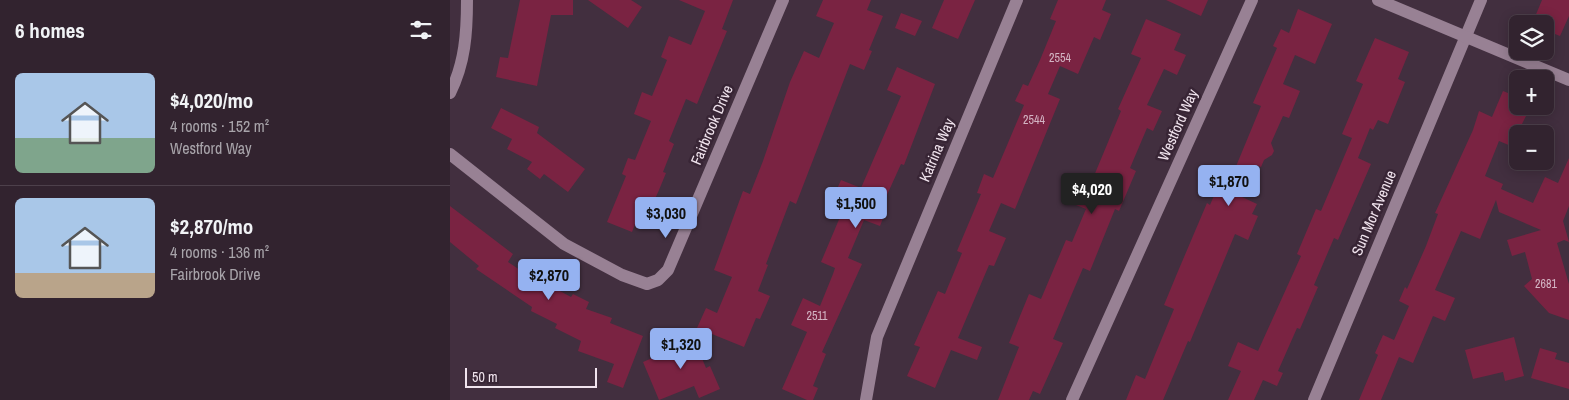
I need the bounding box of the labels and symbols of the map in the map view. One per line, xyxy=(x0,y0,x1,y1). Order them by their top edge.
house number: 2554 xyxy=(1049,50,1071,66)
street label: Fairbrook Drive xyxy=(685,82,738,168)
street label: Westford Way xyxy=(1152,85,1203,164)
house number: 2544 xyxy=(1023,112,1045,128)
street label: Katrina Way xyxy=(914,114,960,185)
pin: $1,870 xyxy=(1188,164,1270,207)
street label: Sun Mor Avenue xyxy=(1346,167,1401,259)
pin: $4,020 xyxy=(1051,172,1133,215)
pin: $1,500 xyxy=(815,186,897,229)
pin: $3,030 xyxy=(625,196,707,239)
pin: $2,870 xyxy=(508,258,590,301)
house number: 2681 xyxy=(1535,276,1557,292)
house number: 2511 xyxy=(806,308,828,324)
pin: $1,320 xyxy=(640,328,722,370)
scale bar xyxy=(465,365,598,388)

